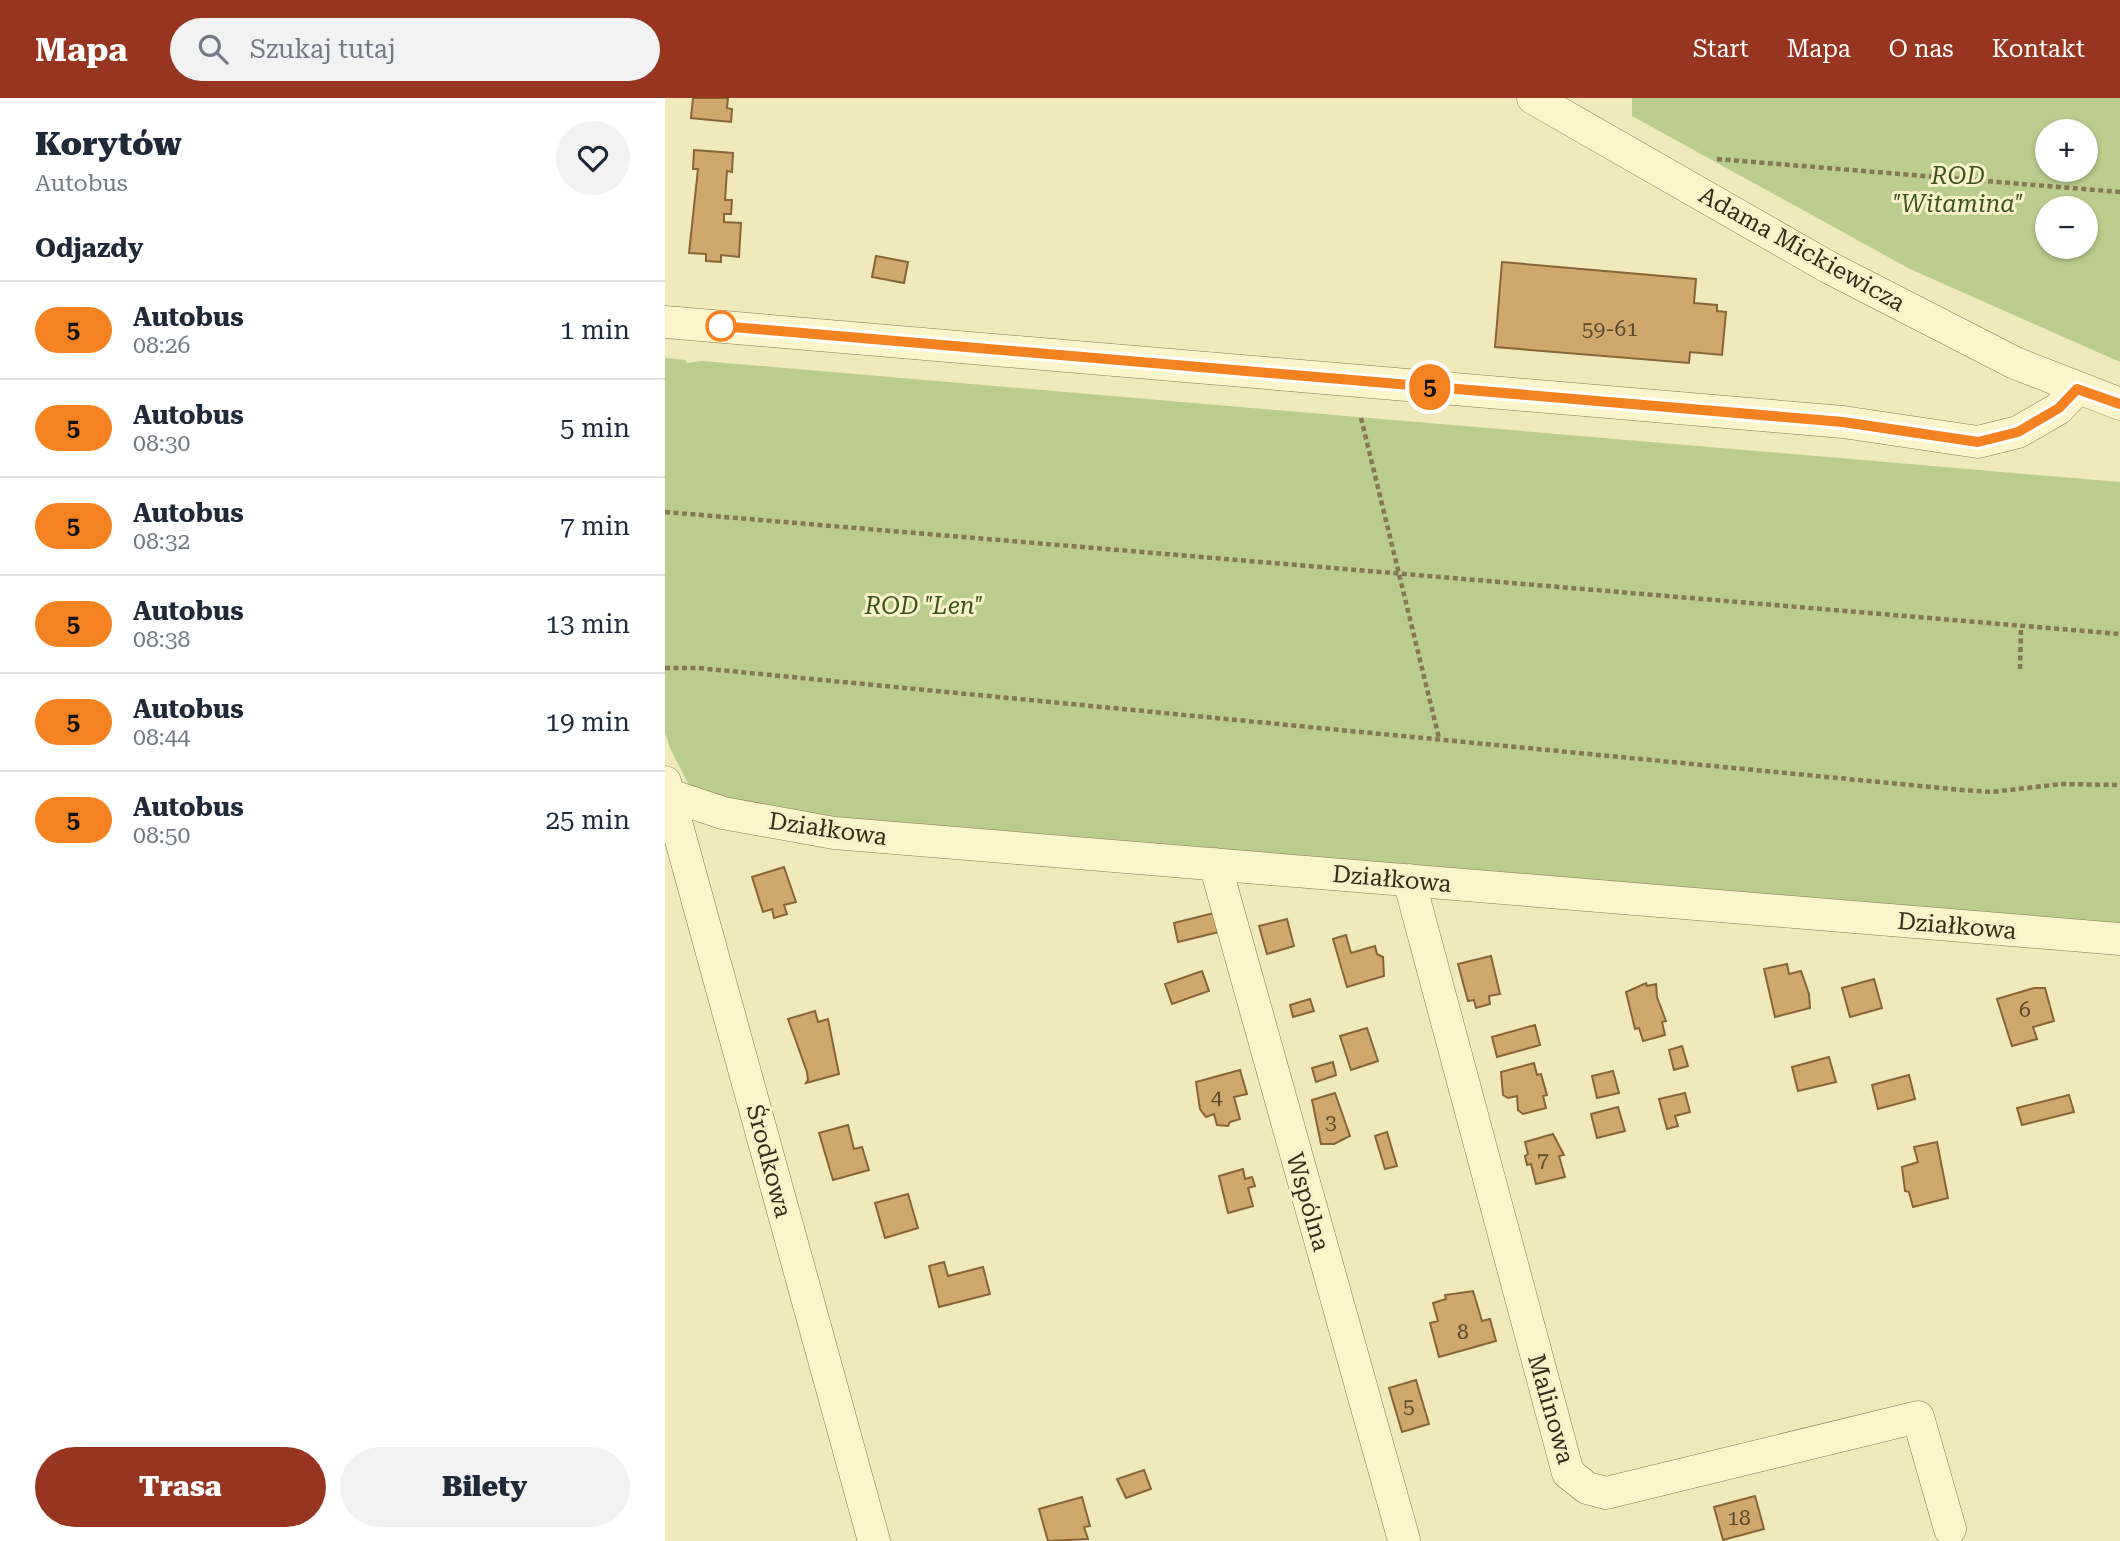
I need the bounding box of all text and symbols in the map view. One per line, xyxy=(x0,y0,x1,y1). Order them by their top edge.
search box xyxy=(170,18,660,81)
text: Mapa xyxy=(35,30,128,69)
icon: search xyxy=(194,30,232,68)
text: Szukaj tutaj xyxy=(250,34,396,64)
text: Start xyxy=(1693,35,1749,63)
text: Mapa xyxy=(1787,35,1851,63)
text: O nas xyxy=(1889,35,1954,63)
text: Kontakt xyxy=(1992,35,2085,63)
map controls xyxy=(2035,119,2098,259)
button: + xyxy=(2035,119,2098,182)
button: heart xyxy=(556,121,630,195)
text: Korytów xyxy=(35,124,182,163)
park label: ROD "Witamina" xyxy=(1892,162,2024,218)
text: Autobus xyxy=(35,170,128,197)
street label: Adama Mickiewicza xyxy=(1694,181,1910,317)
button: − xyxy=(2035,196,2098,259)
text: Odjazdy xyxy=(35,233,143,263)
text: Autobus xyxy=(133,302,244,332)
unlabelled marker xyxy=(706,311,736,341)
text: 1 min xyxy=(560,315,630,345)
text: 5 xyxy=(67,316,80,344)
house number: 59-61 xyxy=(1582,317,1638,341)
text: 08:26 xyxy=(133,332,190,359)
line badge: 5 xyxy=(1407,364,1453,410)
text: 5 xyxy=(1423,373,1437,401)
text: Autobus xyxy=(133,400,244,430)
text: 5 min xyxy=(560,413,630,443)
text: 5 xyxy=(67,414,80,442)
text: 08:30 xyxy=(133,430,190,457)
text: Autobus xyxy=(133,498,244,528)
text: 7 min xyxy=(560,511,630,541)
text: 5 xyxy=(67,512,80,540)
text: 08:32 xyxy=(133,528,190,555)
park label: ROD "Len" xyxy=(864,592,983,620)
text: Autobus xyxy=(133,596,244,626)
text: 13 min xyxy=(546,609,630,639)
text: 5 xyxy=(67,610,80,638)
text: 08:38 xyxy=(133,626,190,653)
text: Autobus xyxy=(133,694,244,724)
text: 19 min xyxy=(546,707,630,737)
text: 5 xyxy=(67,708,80,736)
text: 08:44 xyxy=(133,724,190,751)
text: Autobus xyxy=(133,792,244,822)
text: 25 min xyxy=(546,805,630,835)
text: 5 xyxy=(67,806,80,834)
street label: Działkowa xyxy=(767,807,889,851)
text: 08:50 xyxy=(133,822,190,849)
street label: Działkowa xyxy=(1331,860,1453,898)
street label: Działkowa xyxy=(1896,907,2018,945)
house number: 6 xyxy=(2019,998,2031,1022)
house number: 4 xyxy=(1211,1086,1223,1110)
street label: Środkowa xyxy=(740,1101,799,1221)
house number: 3 xyxy=(1325,1110,1337,1134)
house number: 7 xyxy=(1537,1148,1549,1172)
street label: Wspólna xyxy=(1281,1149,1335,1255)
house number: 8 xyxy=(1457,1320,1469,1344)
street label: Malinowa xyxy=(1522,1351,1580,1467)
house number: 5 xyxy=(1403,1394,1415,1418)
button: Trasa xyxy=(35,1447,326,1527)
button: Bilety xyxy=(340,1447,630,1527)
house number: 18 xyxy=(1727,1506,1751,1530)

